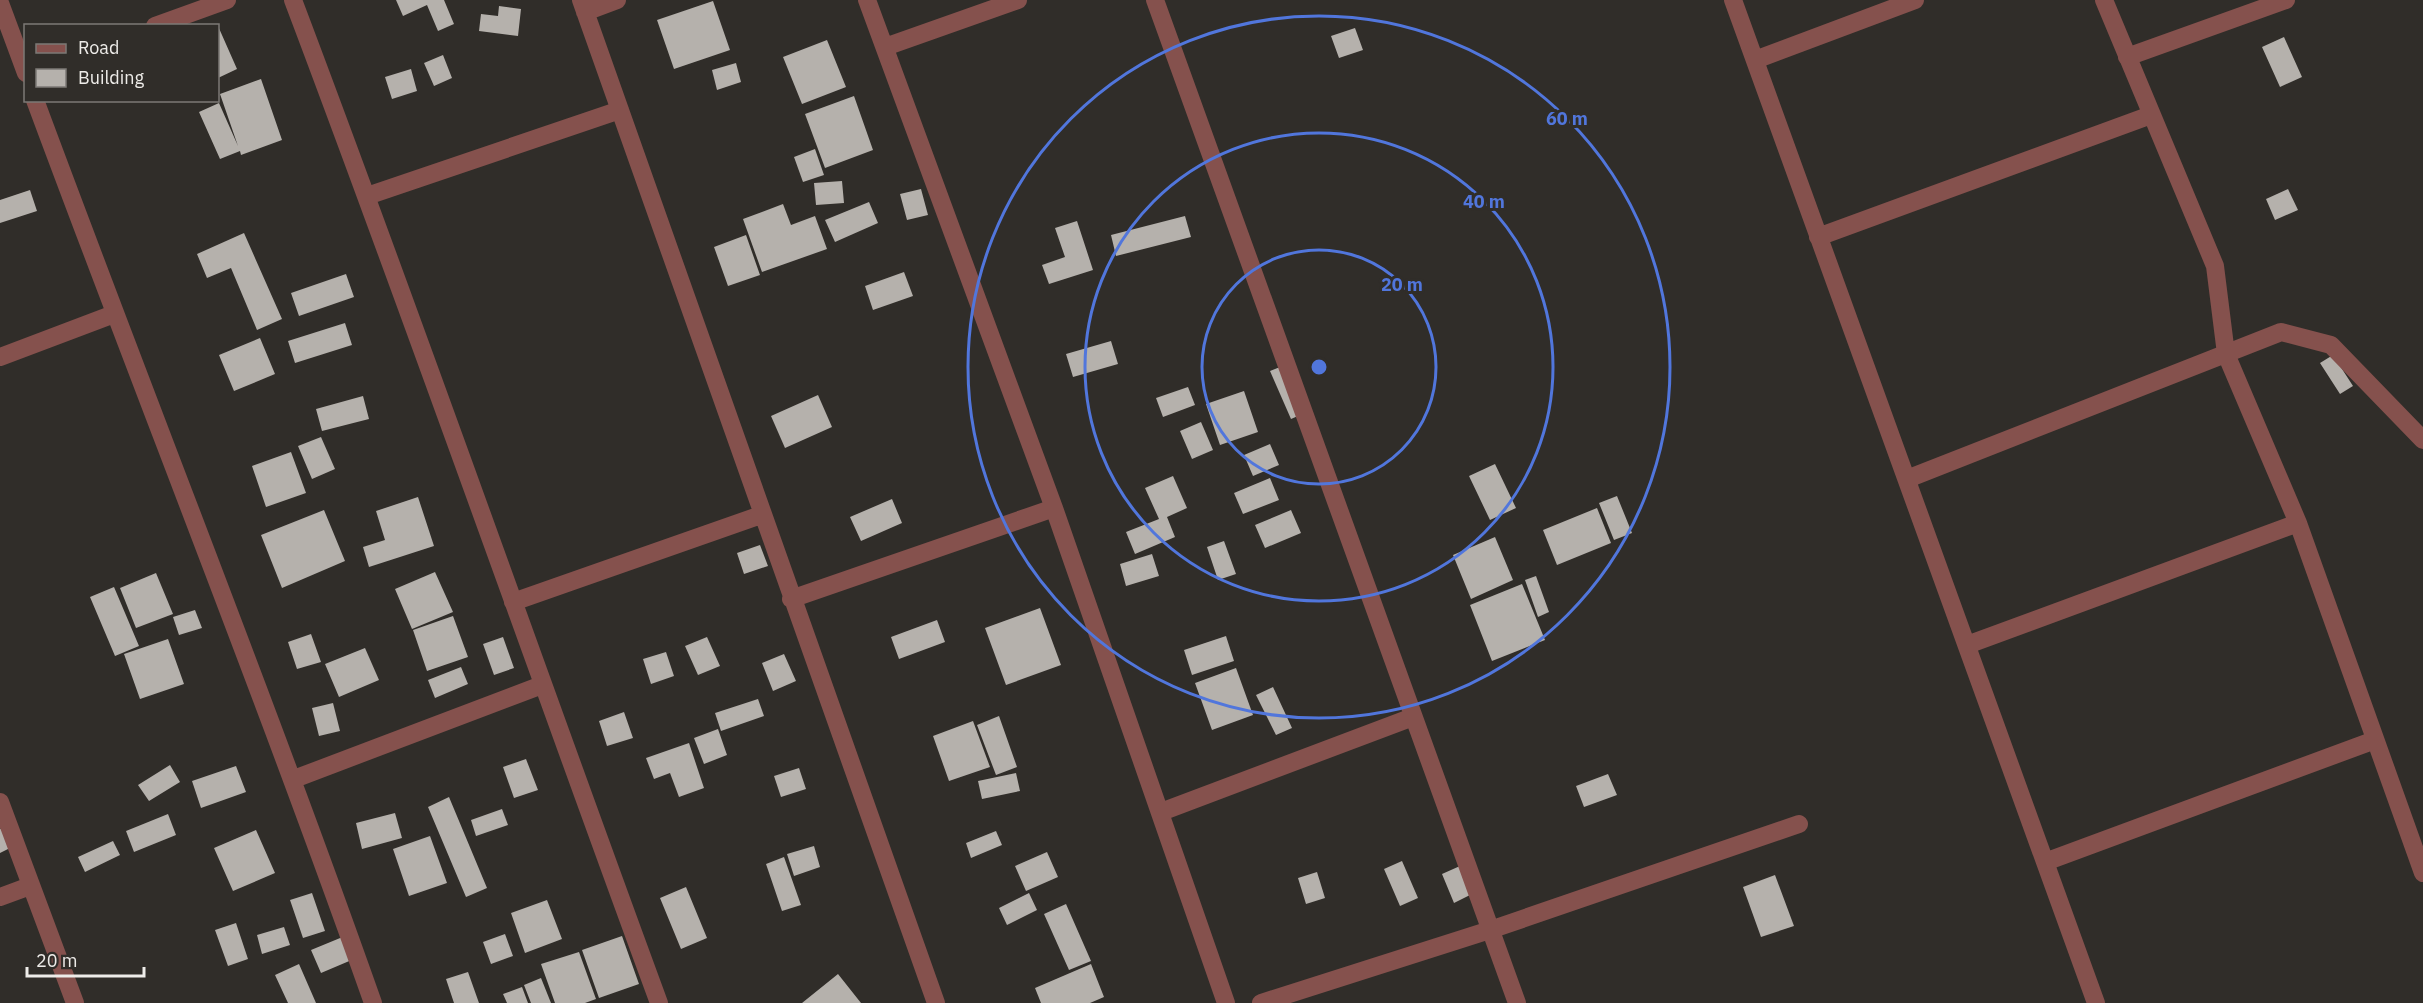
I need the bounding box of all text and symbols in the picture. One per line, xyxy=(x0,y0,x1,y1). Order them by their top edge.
legend xyxy=(24,24,219,102)
text: Road xyxy=(78,36,119,59)
text: Building xyxy=(78,66,145,89)
text: 60 m xyxy=(1546,107,1588,130)
text: 40 m xyxy=(1463,190,1505,213)
text: 20 m xyxy=(1381,273,1423,296)
centre of rings xyxy=(1309,357,1329,377)
scale bar xyxy=(27,940,144,978)
text: 20 m xyxy=(36,949,78,972)

